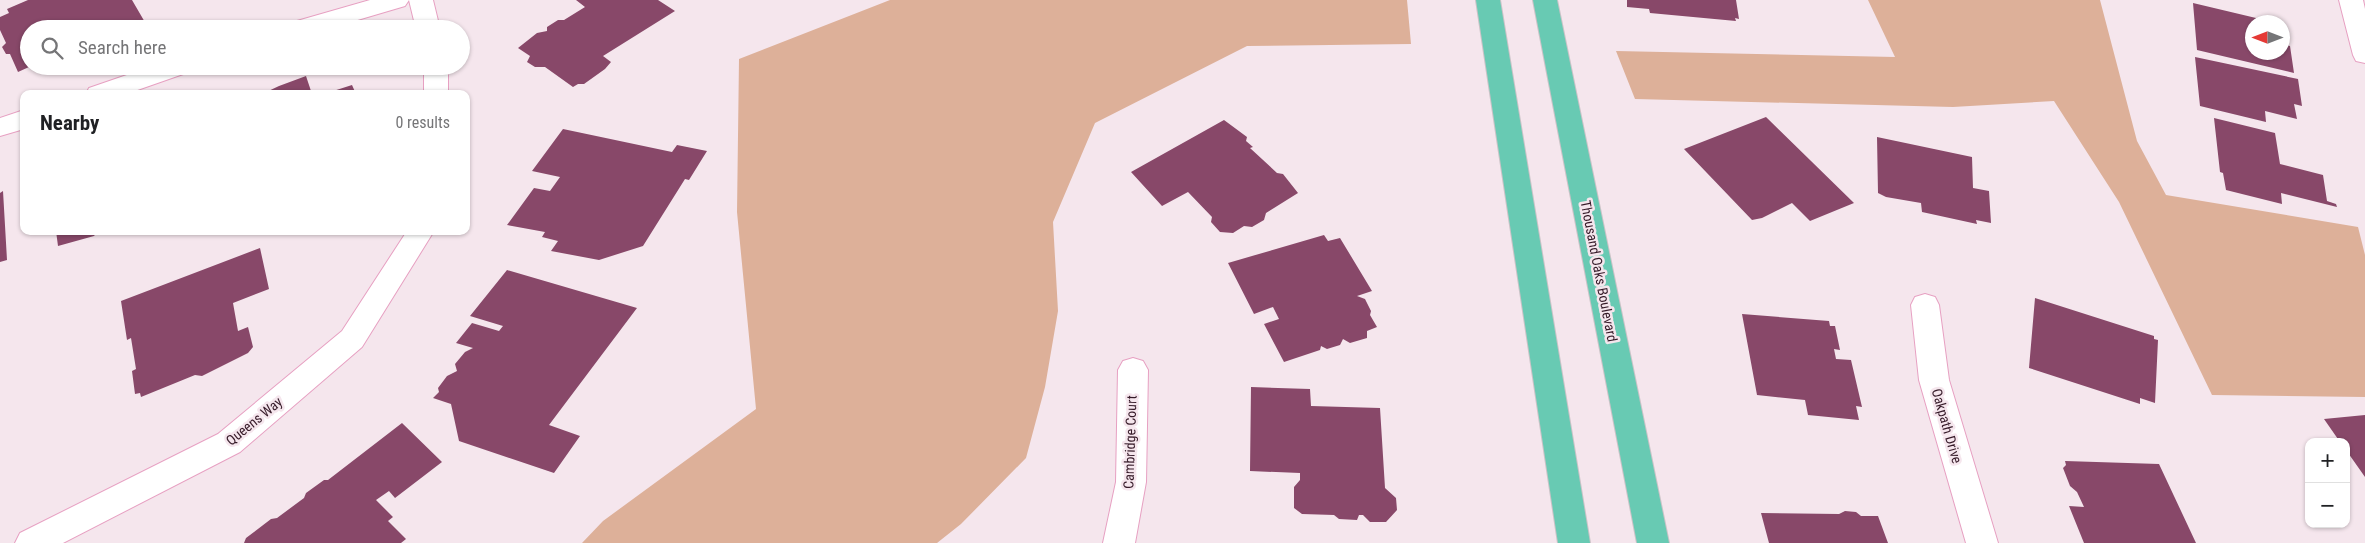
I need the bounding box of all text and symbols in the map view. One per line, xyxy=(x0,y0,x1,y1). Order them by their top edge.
north arrow xyxy=(2245,15,2290,60)
search box xyxy=(20,20,470,75)
icon: search xyxy=(38,34,66,62)
text: Search here xyxy=(78,36,166,59)
text: Nearby xyxy=(40,111,99,135)
text: 0 results xyxy=(395,113,450,132)
street label: Thousand Oaks Boulevard xyxy=(1577,199,1621,343)
street label: Oakpath Drive xyxy=(1929,387,1965,466)
street label: Queens Way xyxy=(223,393,285,448)
street label: Cambridge Court xyxy=(1120,395,1140,489)
map controls xyxy=(2305,438,2350,528)
button: + xyxy=(2305,438,2350,483)
button: − xyxy=(2305,483,2350,528)

